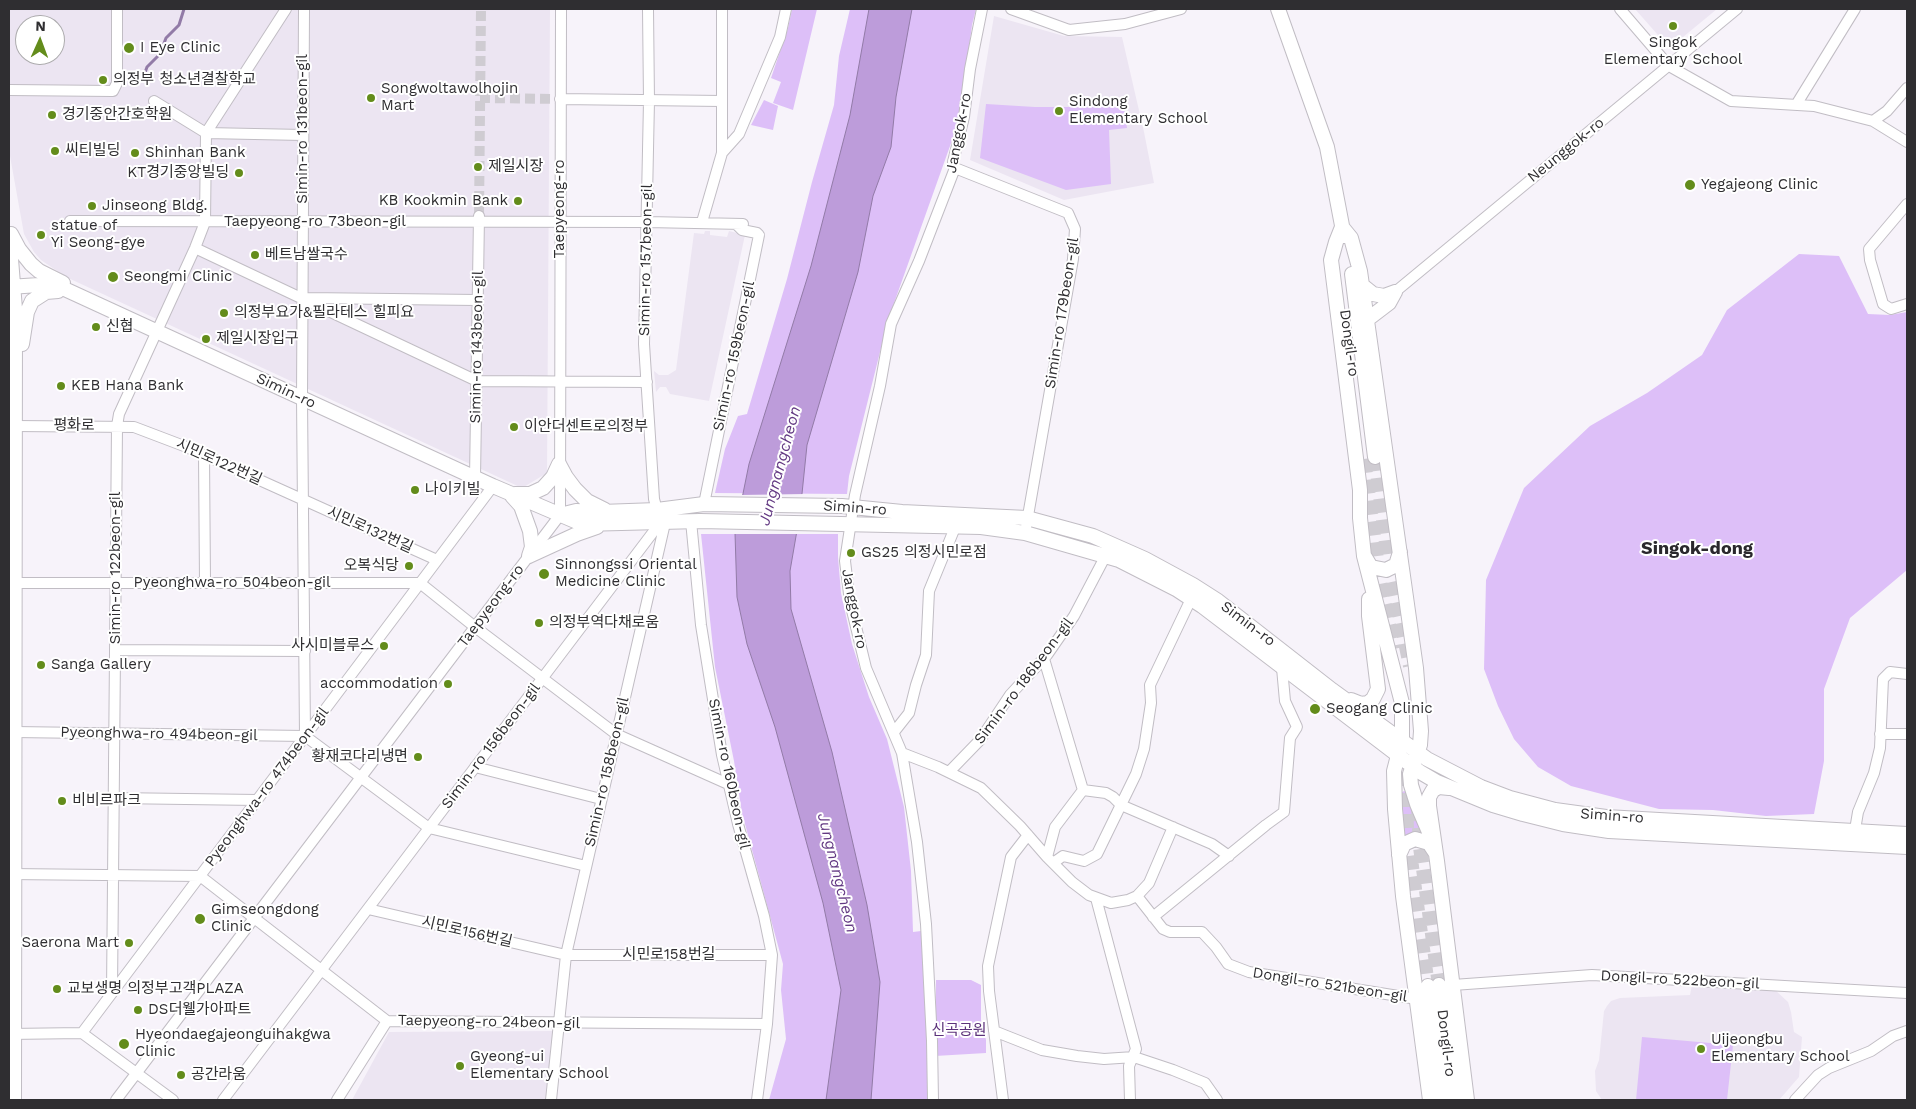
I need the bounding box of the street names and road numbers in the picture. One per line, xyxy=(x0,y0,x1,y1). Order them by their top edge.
street label: Simin-ro 131beon-gil xyxy=(294,54,312,204)
street label: Janggok-ro xyxy=(942,91,976,175)
street label: Neunggok-ro xyxy=(1524,114,1608,186)
street label: Taepyeong-ro xyxy=(551,159,569,259)
street label: Simin-ro 157beon-gil xyxy=(636,184,656,336)
street label: Taepyeong-ro 73beon-gil xyxy=(224,213,406,231)
street label: Simin-ro 179beon-gil xyxy=(1041,236,1083,390)
street label: Simin-ro 143beon-gil xyxy=(467,270,487,424)
street label: Simin-ro 159beon-gil xyxy=(709,279,759,433)
street label: Dongil-ro xyxy=(1335,308,1363,378)
street label: Simin-ro xyxy=(253,369,319,413)
street label: 평화로 xyxy=(53,417,95,435)
street label: 시민로122번길 xyxy=(173,435,265,489)
street label: Simin-ro 122beon-gil xyxy=(107,492,125,644)
street label: Simin-ro xyxy=(823,497,887,519)
street label: 시민로132번길 xyxy=(324,503,416,557)
street label: Taepyeong-ro xyxy=(454,561,528,651)
street label: Janggok-ro xyxy=(837,567,871,651)
street label: Pyeonghwa-ro 504beon-gil xyxy=(133,574,331,592)
street label: Simin-ro xyxy=(1217,598,1279,650)
street label: Simin-ro 186beon-gil xyxy=(971,614,1077,748)
street label: Simin-ro 156beon-gil xyxy=(438,679,544,813)
street label: Simin-ro 158beon-gil xyxy=(581,695,633,849)
street label: Simin-ro 160beon-gil xyxy=(704,697,754,851)
street label: Pyeonghwa-ro 474beon-gil xyxy=(201,704,333,870)
street label: Pyeonghwa-ro 494beon-gil xyxy=(60,723,258,745)
street label: Simin-ro xyxy=(1580,805,1644,827)
street label: 시민로156번길 xyxy=(420,913,514,951)
street label: 시민로158번길 xyxy=(623,946,715,964)
street label: Dongil-ro 521beon-gil xyxy=(1251,964,1409,1006)
street label: Dongil-ro 522beon-gil xyxy=(1600,967,1760,993)
street label: Dongil-ro xyxy=(1433,1008,1459,1078)
street label: Taepyeong-ro 24beon-gil xyxy=(398,1011,580,1033)

